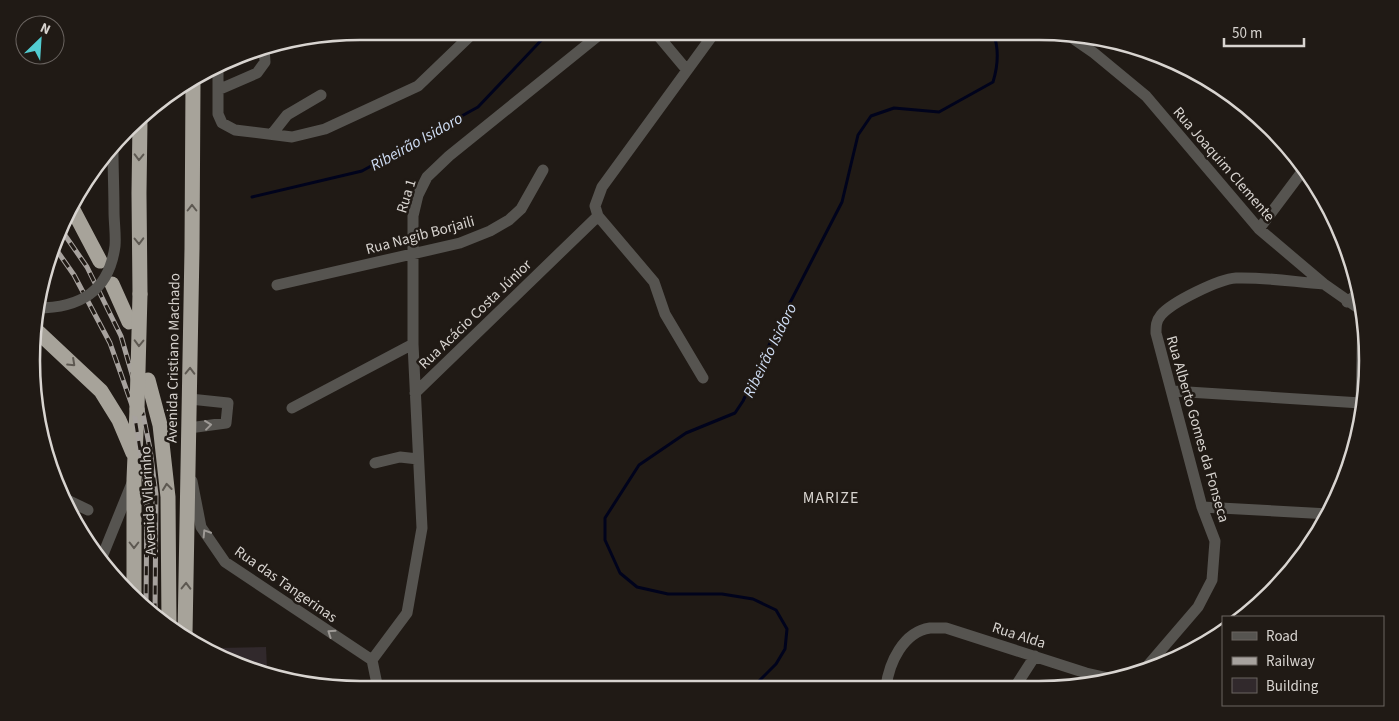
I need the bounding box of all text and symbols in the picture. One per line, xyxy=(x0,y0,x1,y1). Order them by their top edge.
north arrow xyxy=(15,15,65,65)
scale bar xyxy=(1224,15,1304,47)
text: N xyxy=(37,18,54,40)
text: 50 m xyxy=(1232,23,1262,44)
street label: Rua Joaquim Clemente xyxy=(1168,102,1279,226)
water label: Ribeirão Isidoro xyxy=(366,107,467,176)
one-way arrow xyxy=(134,153,144,161)
street label: Rua 1 xyxy=(391,176,422,216)
one-way arrow xyxy=(187,204,197,212)
street label: Rua Nagib Borjaili xyxy=(363,211,477,260)
one-way arrow xyxy=(134,238,144,246)
street label: Rua Acácio Costa Júnior xyxy=(414,254,537,374)
street label: Avenida Cristiano Machado xyxy=(162,273,185,443)
water label: Ribeirão Isidoro xyxy=(738,300,802,401)
street label: Rua Alberto Gomes da Fonseca xyxy=(1161,333,1234,525)
one-way arrow xyxy=(134,340,144,347)
one-way arrow xyxy=(67,357,76,366)
one-way arrow xyxy=(185,366,195,374)
one-way arrow xyxy=(204,420,212,431)
street label: Avenida Vilarinho xyxy=(135,446,162,556)
one-way arrow xyxy=(162,482,173,490)
district label: MARIZE xyxy=(803,487,859,509)
one-way arrow xyxy=(202,529,212,538)
street label: Rua das Tangerinas xyxy=(230,541,341,628)
one-way arrow xyxy=(129,542,139,549)
one-way arrow xyxy=(181,581,191,589)
legend xyxy=(1222,616,1384,706)
street label: Rua Alda xyxy=(989,617,1048,654)
text: Road xyxy=(1266,626,1298,647)
one-way arrow xyxy=(327,630,337,639)
text: Railway xyxy=(1266,651,1315,672)
text: Building xyxy=(1266,676,1319,697)

